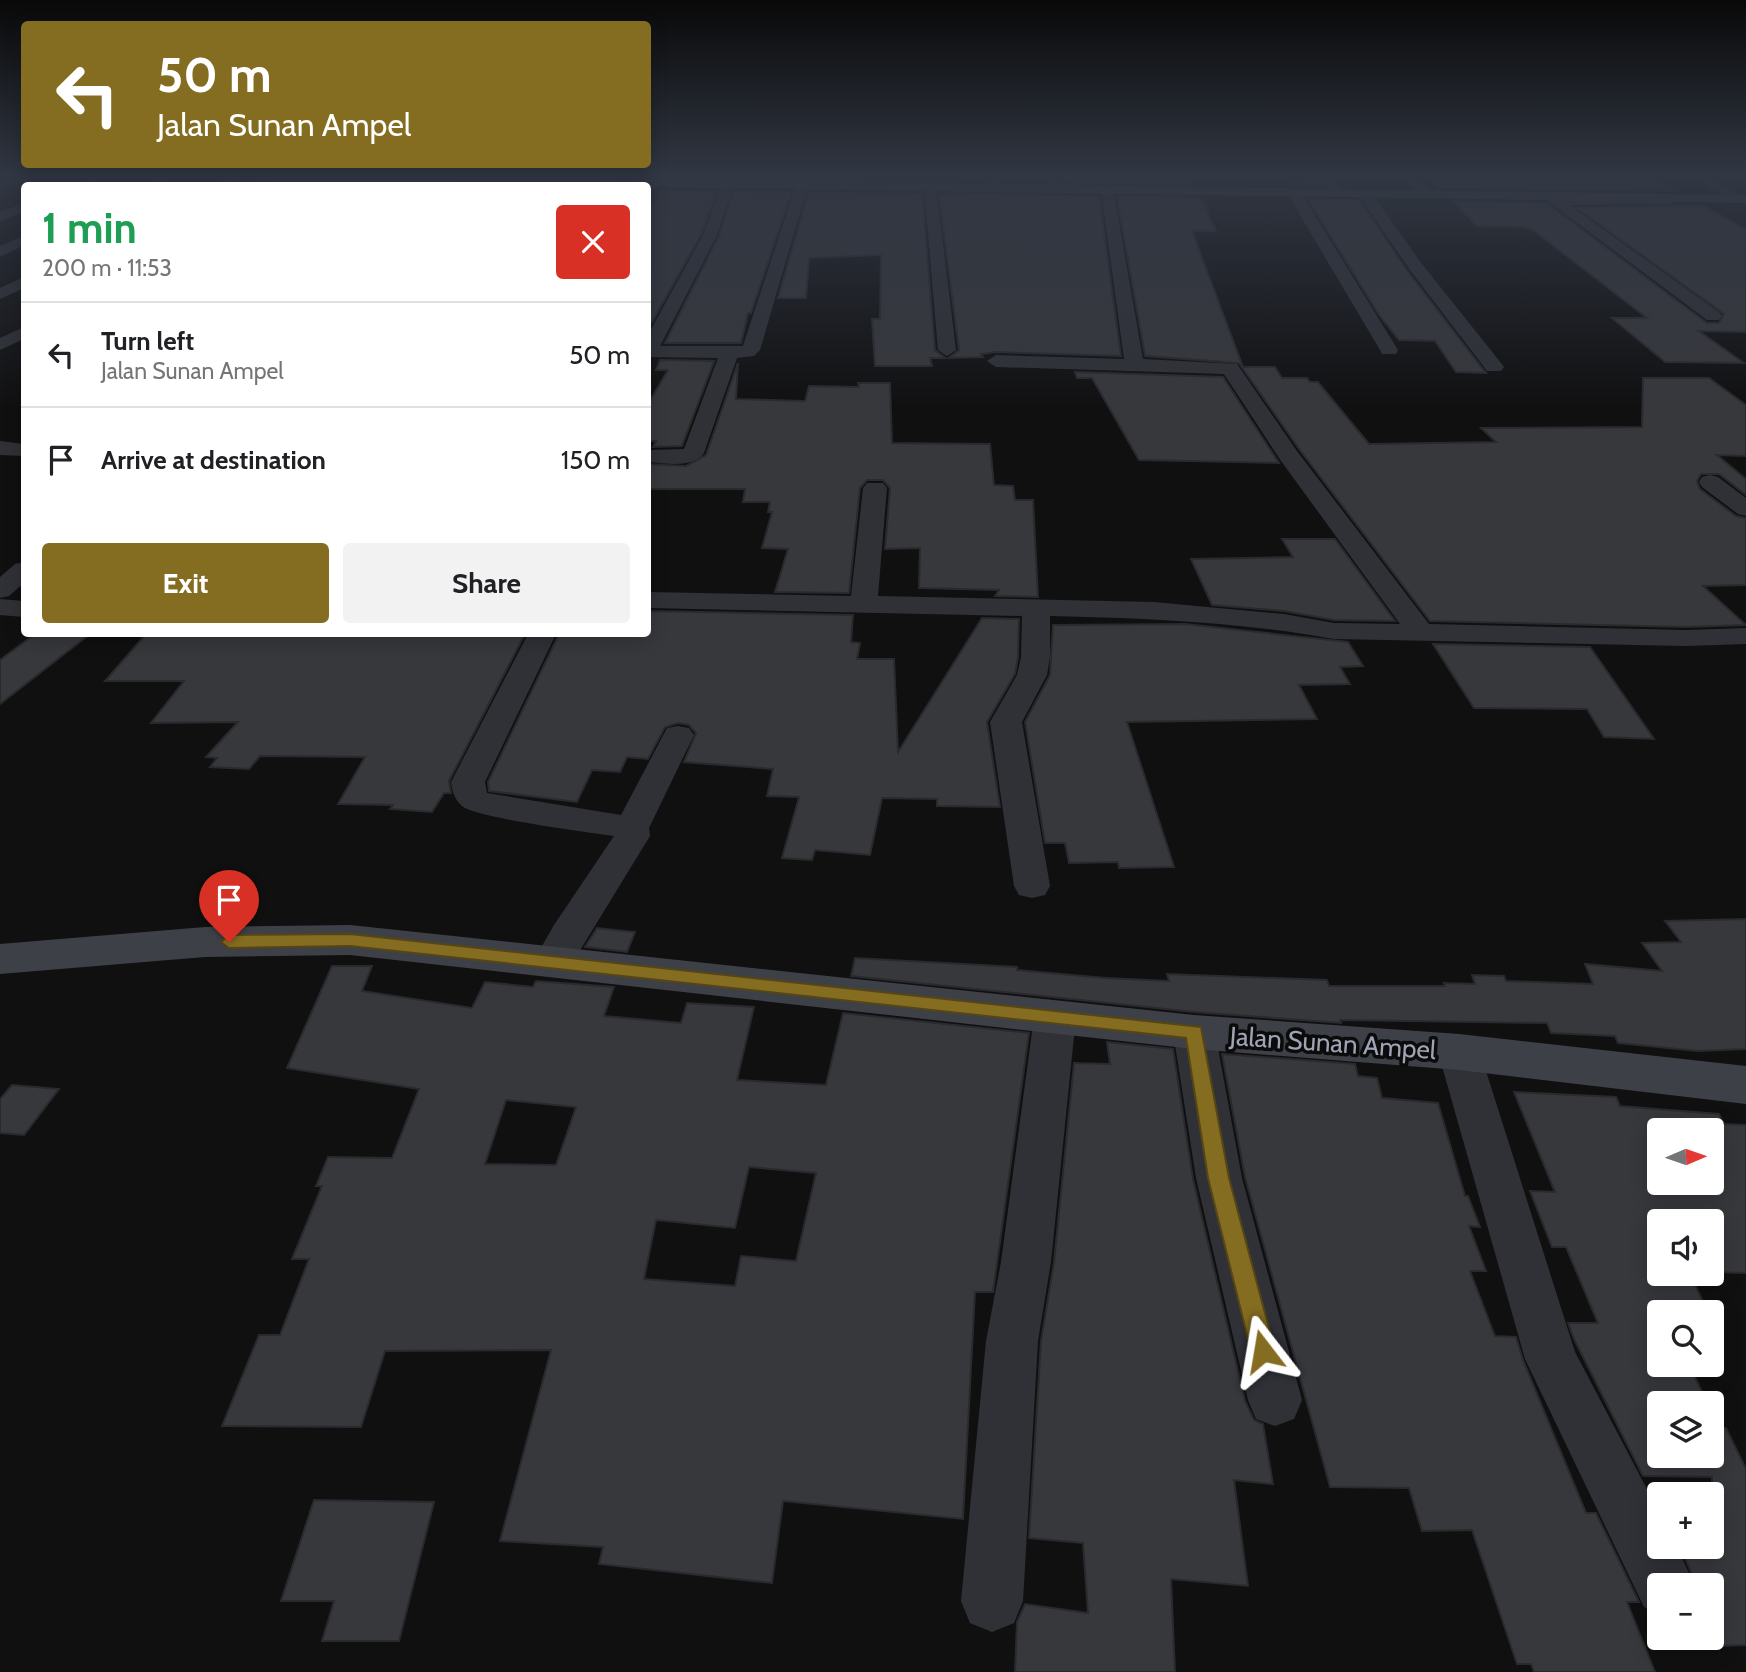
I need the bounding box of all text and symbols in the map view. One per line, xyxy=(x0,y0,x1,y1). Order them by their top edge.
text: 50 m xyxy=(157,45,272,104)
icon: left xyxy=(42,49,133,140)
text: Jalan Sunan Ampel xyxy=(157,105,411,144)
text: 1 min xyxy=(42,202,137,254)
button: close xyxy=(556,205,630,279)
text: 200 m · 11:53 xyxy=(42,254,172,282)
text: Turn left xyxy=(101,325,194,357)
icon: left xyxy=(42,336,80,374)
text: 50 m xyxy=(569,339,630,371)
text: Jalan Sunan Ampel xyxy=(101,357,284,385)
icon: arrive xyxy=(42,441,80,479)
text: Arrive at destination xyxy=(101,444,326,476)
text: 150 m xyxy=(561,444,630,476)
button: Exit xyxy=(42,543,329,623)
button: Share xyxy=(343,543,630,623)
pin xyxy=(199,870,259,942)
icon: arrive xyxy=(210,881,248,919)
street label: Jalan Sunan Ampel xyxy=(1228,1020,1437,1066)
north arrow xyxy=(1647,1118,1724,1195)
map controls xyxy=(1647,1118,1724,1650)
button: sound xyxy=(1647,1209,1724,1286)
button: search xyxy=(1647,1300,1724,1377)
position arrow xyxy=(1226,1314,1300,1388)
button: layers xyxy=(1647,1391,1724,1468)
button: + xyxy=(1647,1482,1724,1559)
button: − xyxy=(1647,1573,1724,1650)

